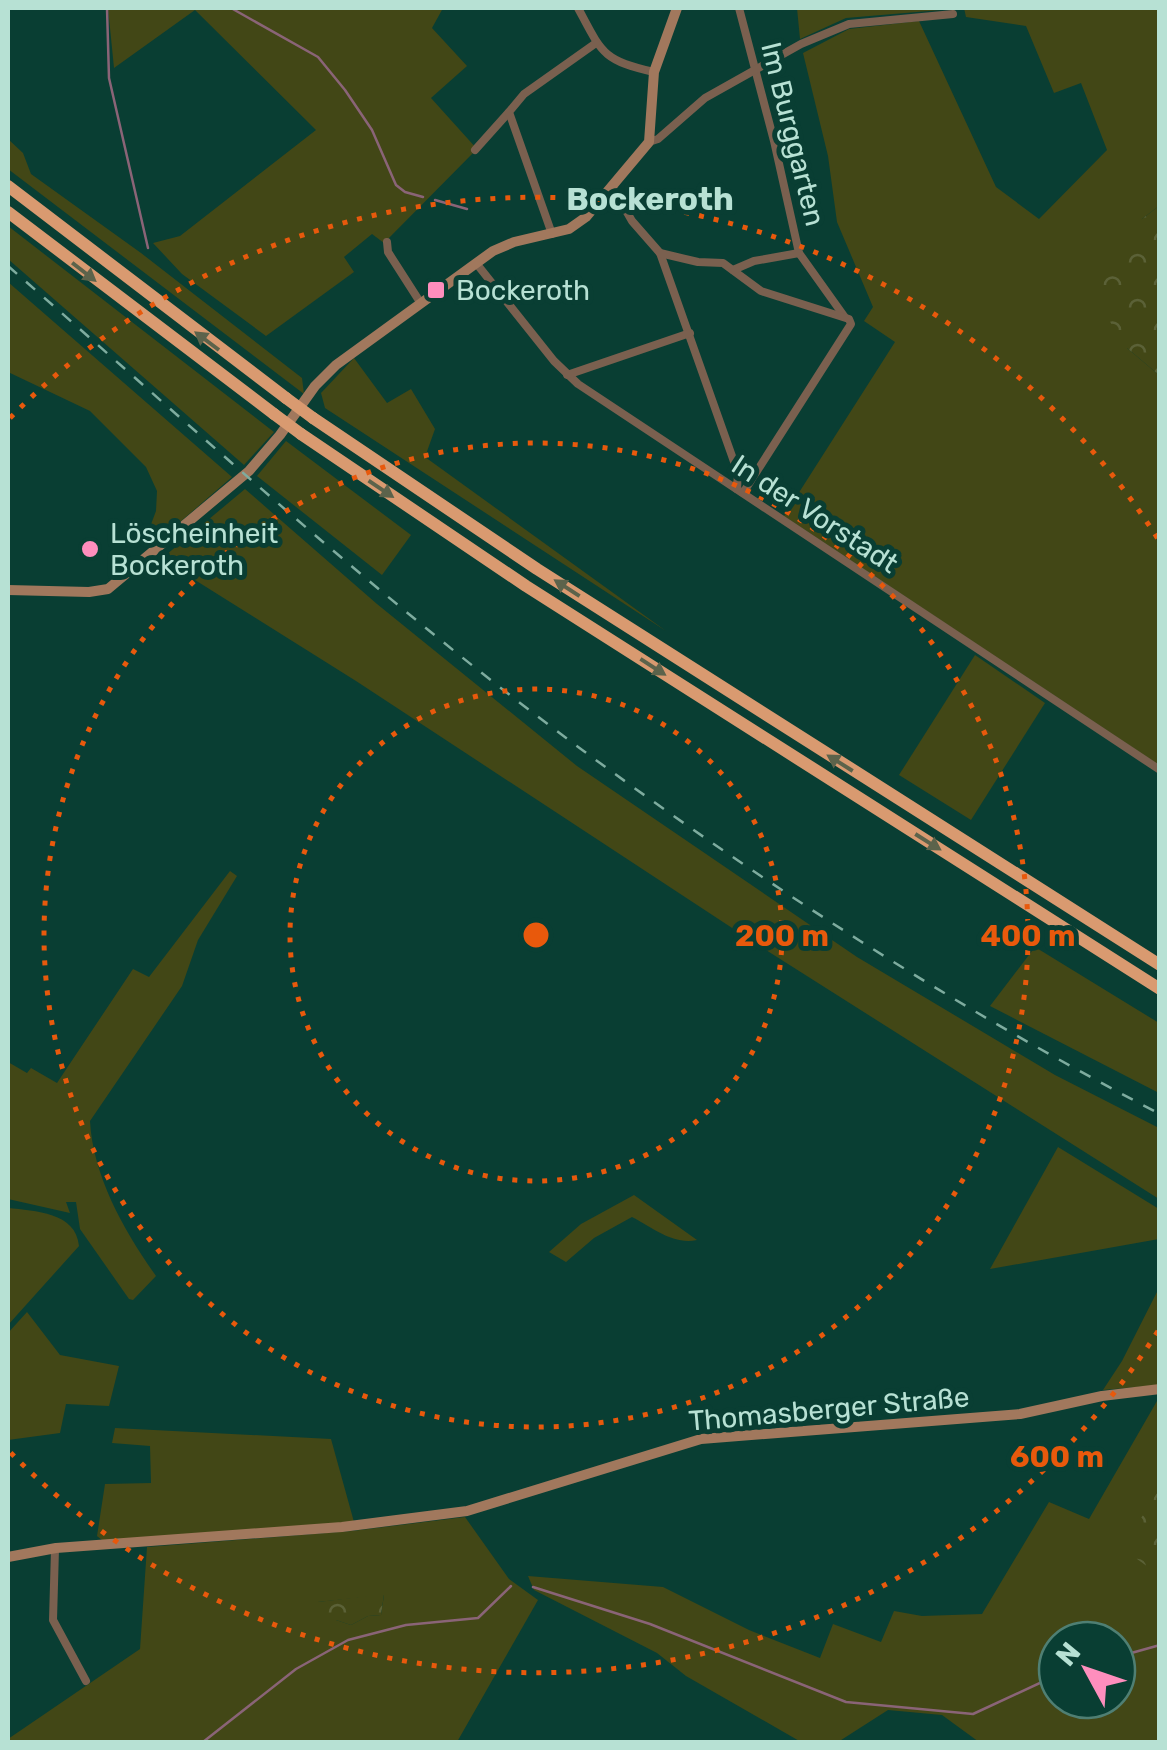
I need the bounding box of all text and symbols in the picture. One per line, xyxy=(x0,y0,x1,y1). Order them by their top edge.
street label: Im Burggarten xyxy=(754,39,832,229)
district label: Bockeroth xyxy=(566,180,734,218)
one-way arrow xyxy=(71,262,97,282)
place label: Bockeroth xyxy=(456,274,590,307)
marker: Bockeroth xyxy=(425,279,447,301)
one-way arrow xyxy=(194,331,220,351)
street label: In der Vorstadt xyxy=(726,448,904,580)
one-way arrow xyxy=(368,479,395,498)
place label: Löscheinheit Bockeroth xyxy=(110,517,278,582)
marker: Löscheinheit Bockeroth xyxy=(79,538,101,560)
one-way arrow xyxy=(553,580,580,598)
one-way arrow xyxy=(640,658,667,676)
one-way arrow xyxy=(827,755,854,773)
one-way arrow xyxy=(914,832,941,850)
centre of rings xyxy=(518,917,554,953)
text: 200 m xyxy=(735,918,829,954)
text: 400 m xyxy=(980,918,1076,954)
street label: Thomasberger Straße xyxy=(687,1380,971,1438)
text: 600 m xyxy=(1010,1439,1104,1475)
north arrow xyxy=(1037,1620,1137,1720)
text: N xyxy=(1049,1636,1087,1673)

